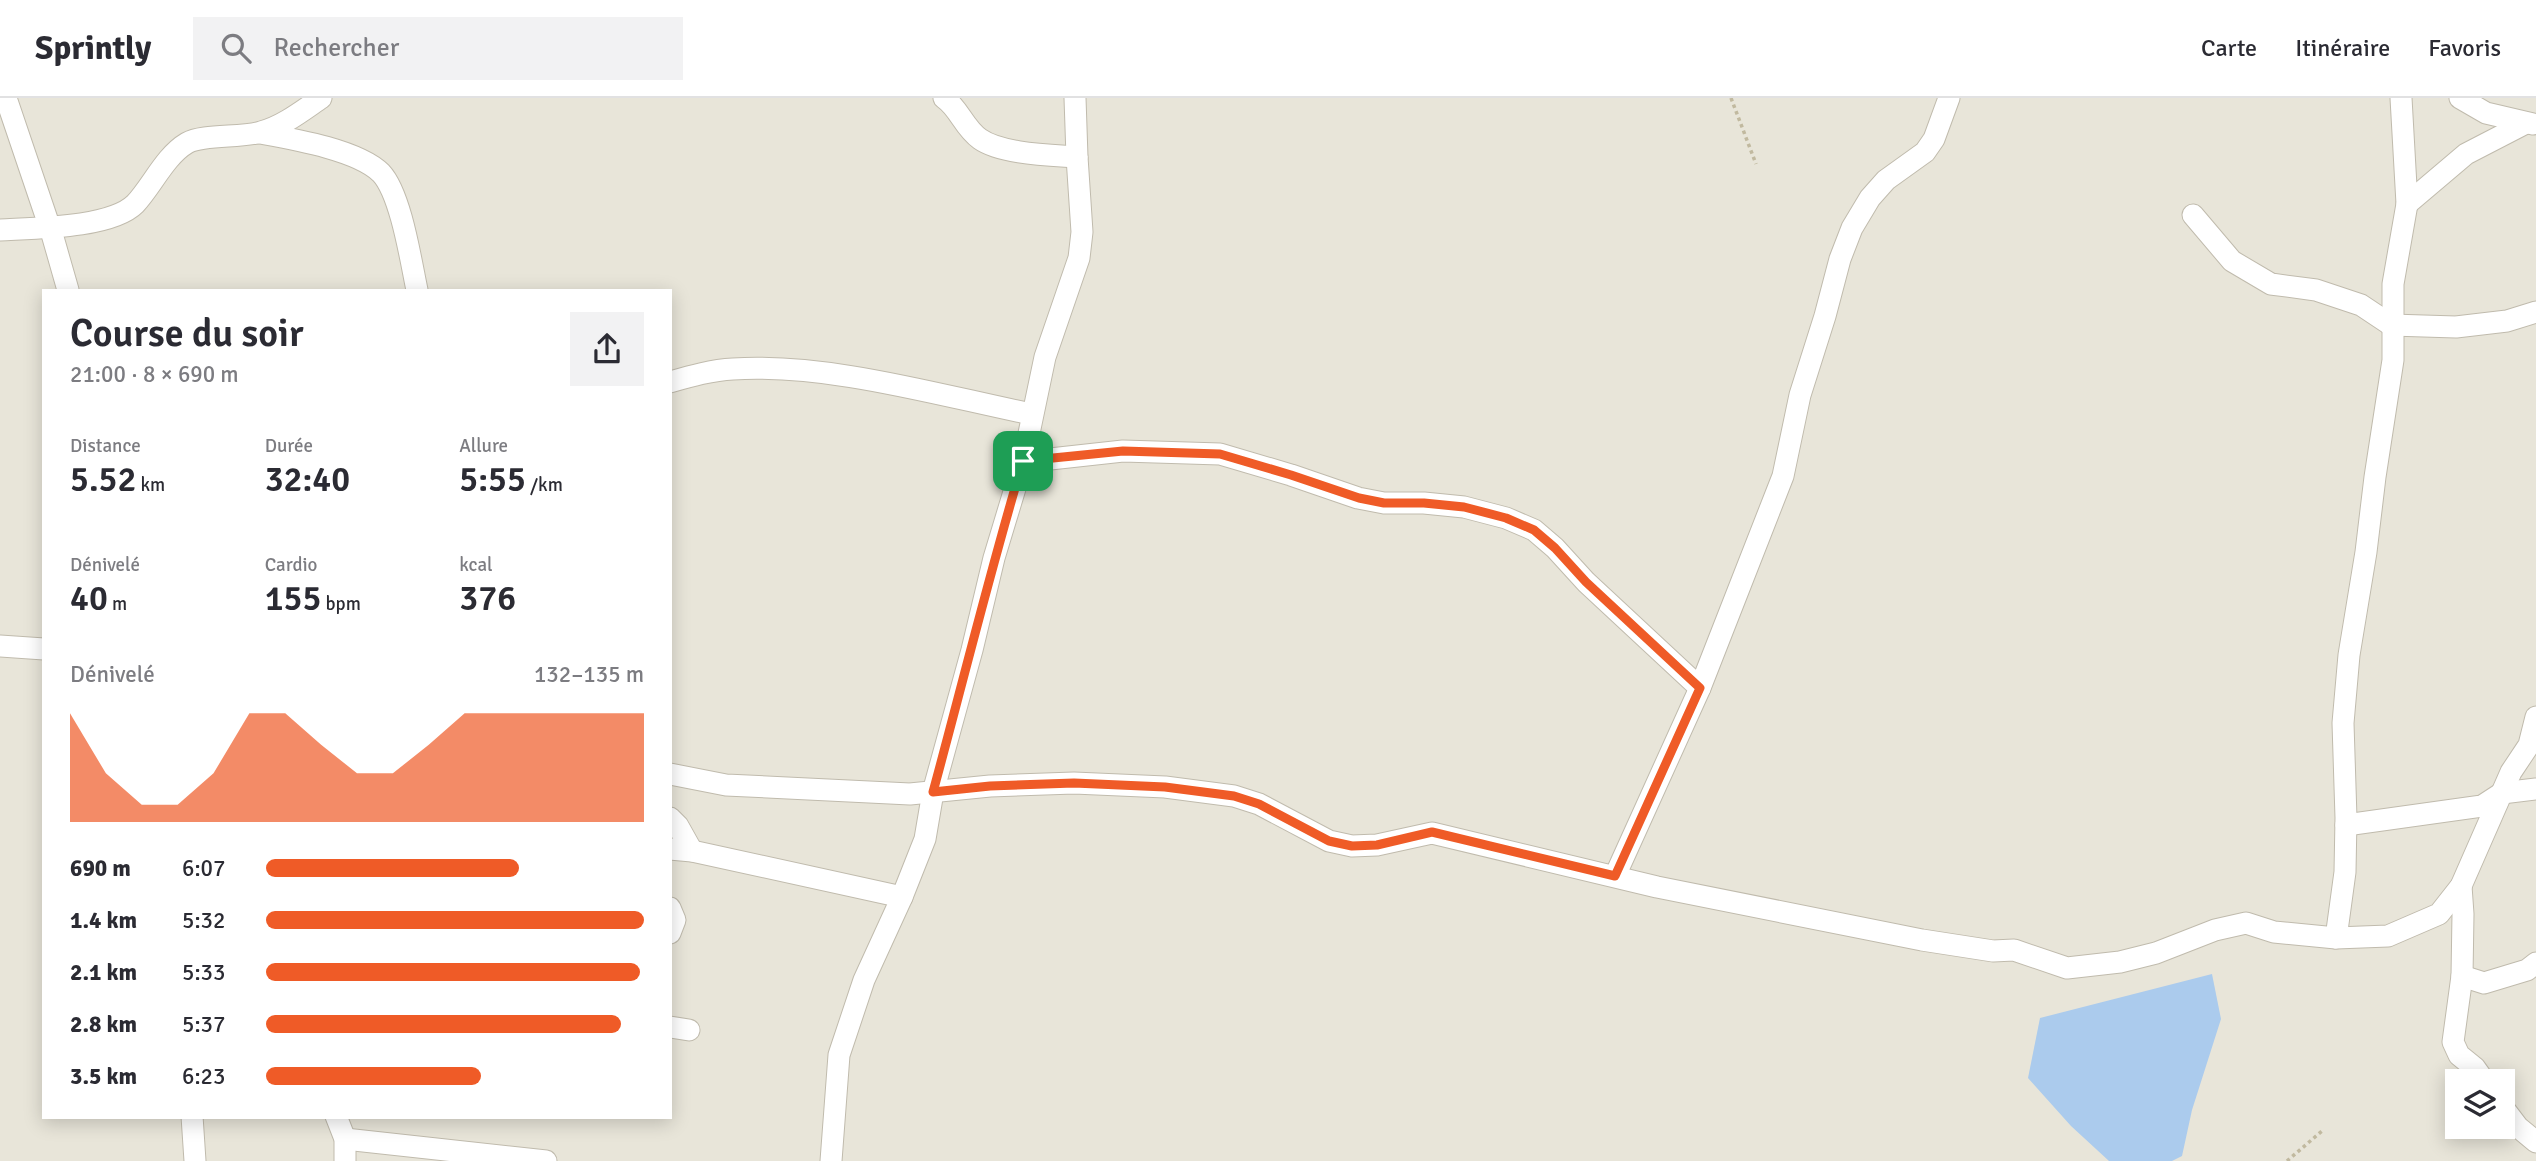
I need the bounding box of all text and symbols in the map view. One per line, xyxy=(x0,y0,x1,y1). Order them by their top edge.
search box xyxy=(193,17,683,80)
text: Sprintly xyxy=(35,28,151,69)
icon: search xyxy=(217,29,255,67)
text: Rechercher xyxy=(273,32,399,64)
text: Carte xyxy=(2201,33,2257,63)
text: Itinéraire xyxy=(2295,33,2390,63)
text: Favoris xyxy=(2428,33,2501,63)
text: Course du soir xyxy=(70,310,303,357)
button: share xyxy=(570,312,644,386)
text: 21:00 · 8 × 690 m xyxy=(70,360,239,389)
pin xyxy=(993,431,1053,491)
text: Distance xyxy=(70,434,141,458)
text: Durée xyxy=(265,434,313,458)
text: Allure xyxy=(459,434,508,458)
icon: arrive xyxy=(1004,442,1042,480)
text: 5.52 xyxy=(70,458,136,501)
text: 32:40 xyxy=(265,458,350,501)
text: 5:55 xyxy=(459,458,526,501)
text: km xyxy=(136,473,165,497)
text: /km xyxy=(526,473,563,497)
text: Dénivelé xyxy=(70,553,140,577)
text: Cardio xyxy=(265,553,317,577)
text: kcal xyxy=(459,553,493,577)
text: 40 xyxy=(70,577,108,620)
text: 155 xyxy=(265,577,321,620)
text: 376 xyxy=(459,577,516,620)
text: m xyxy=(108,592,127,616)
text: bpm xyxy=(321,592,361,616)
text: Dénivelé xyxy=(70,660,155,689)
text: 132–135 m xyxy=(534,660,644,689)
text: 690 m xyxy=(70,854,131,883)
text: 6:07 xyxy=(182,854,225,883)
text: 1.4 km xyxy=(70,906,137,935)
text: 5:32 xyxy=(182,906,225,935)
text: 2.1 km xyxy=(70,958,137,987)
text: 5:33 xyxy=(182,958,225,987)
text: 2.8 km xyxy=(70,1010,137,1039)
text: 5:37 xyxy=(182,1010,225,1039)
text: 3.5 km xyxy=(70,1062,137,1091)
text: 6:23 xyxy=(182,1062,225,1091)
map controls xyxy=(2445,1069,2515,1139)
button: layers xyxy=(2445,1069,2515,1139)

